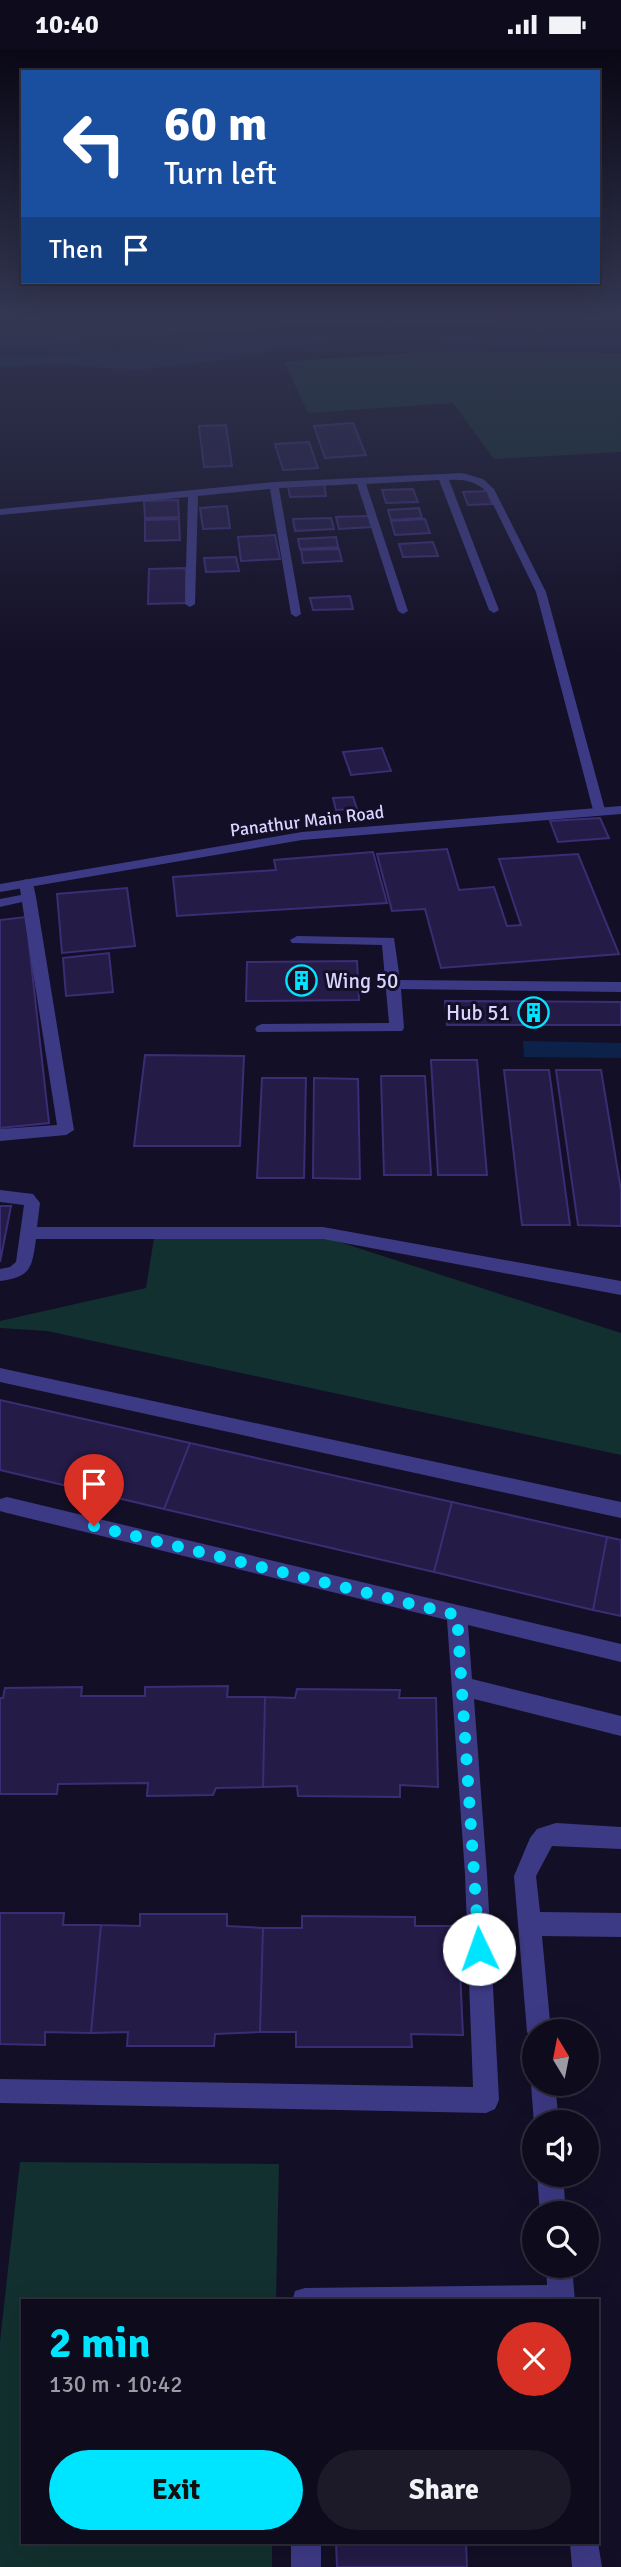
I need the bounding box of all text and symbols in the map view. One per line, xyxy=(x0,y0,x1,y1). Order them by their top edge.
text: 10:40 xyxy=(35,9,99,41)
text: 60 m xyxy=(164,94,267,154)
icon: left xyxy=(49,98,140,189)
text: Turn left xyxy=(164,154,277,193)
icon: arrive xyxy=(117,231,155,269)
text: Then xyxy=(49,234,103,266)
street label: Panathur Main Road xyxy=(229,801,385,841)
building icon: Wing 50 xyxy=(285,964,319,998)
place label: Wing 50 xyxy=(325,968,398,994)
building icon: Hub 51 xyxy=(516,996,550,1030)
place label: Hub 51 xyxy=(446,1000,510,1026)
pin xyxy=(64,1454,124,1526)
icon: arrive xyxy=(75,1465,113,1503)
position arrow xyxy=(442,1912,516,1986)
north arrow xyxy=(522,2019,598,2097)
map controls xyxy=(522,2019,599,2278)
button: sound xyxy=(522,2110,599,2187)
button: search xyxy=(522,2201,599,2278)
text: 2 min xyxy=(49,2318,150,2369)
button: close xyxy=(497,2322,571,2396)
text: 130 m · 10:42 xyxy=(49,2370,183,2399)
button: Exit xyxy=(49,2450,303,2530)
button: Share xyxy=(317,2450,571,2530)

